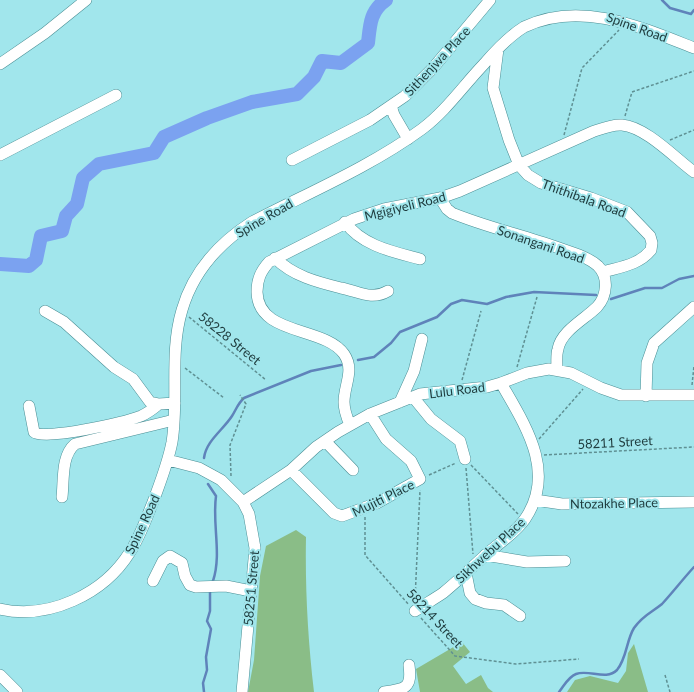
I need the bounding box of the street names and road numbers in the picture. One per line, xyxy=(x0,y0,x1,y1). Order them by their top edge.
street label: Spine Road xyxy=(604,9,670,45)
street label: Sithenjwa Place xyxy=(401,23,473,99)
street label: Thithibala Road xyxy=(540,175,628,221)
street label: Mgigiyeli Road xyxy=(363,188,447,224)
street label: Spine Road xyxy=(232,195,296,241)
street label: Sonangani Road xyxy=(495,222,587,266)
street label: 58228 Street xyxy=(196,308,265,368)
street label: Lulu Road xyxy=(428,379,486,401)
street label: 58211 Street xyxy=(577,432,653,452)
street label: Mujiti Place xyxy=(349,476,417,520)
street label: Spine Road xyxy=(121,492,163,556)
street label: Ntozakhe Place xyxy=(570,494,658,512)
street label: Sikhwebu Place xyxy=(452,514,528,586)
street label: 58251 Street xyxy=(240,549,262,626)
street label: 58214 Street xyxy=(403,585,467,651)

